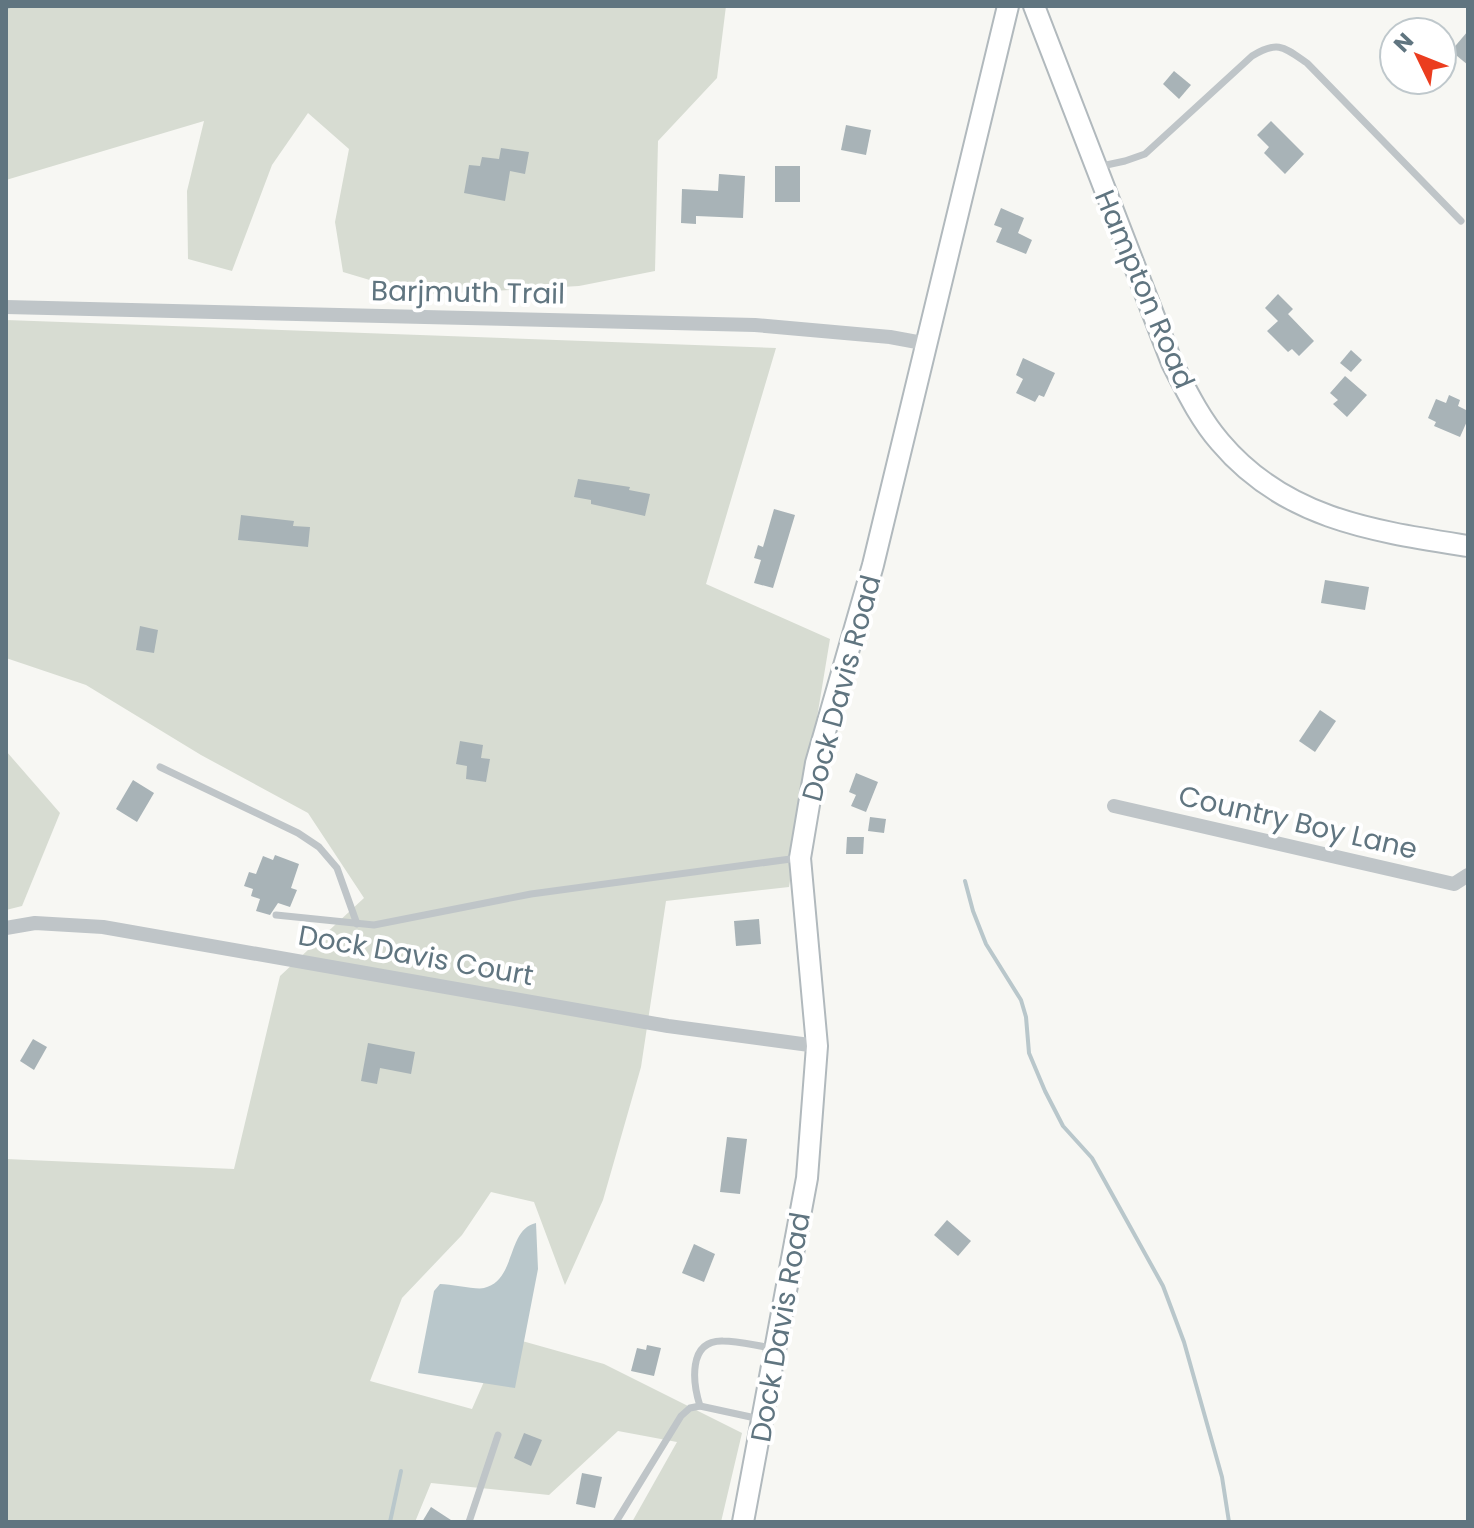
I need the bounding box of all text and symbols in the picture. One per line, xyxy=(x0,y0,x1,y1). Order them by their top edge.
north arrow xyxy=(1378,16,1458,96)
text: N xyxy=(1387,26,1421,59)
street label: Hampton Road xyxy=(1085,184,1204,395)
street label: Barjmuth Trail xyxy=(371,271,565,314)
street label: Dock Davis Road xyxy=(793,571,890,806)
street label: Country Boy Lane xyxy=(1175,776,1421,869)
street label: Dock Davis Court xyxy=(295,916,537,995)
street label: Dock Davis Road xyxy=(741,1209,820,1445)

